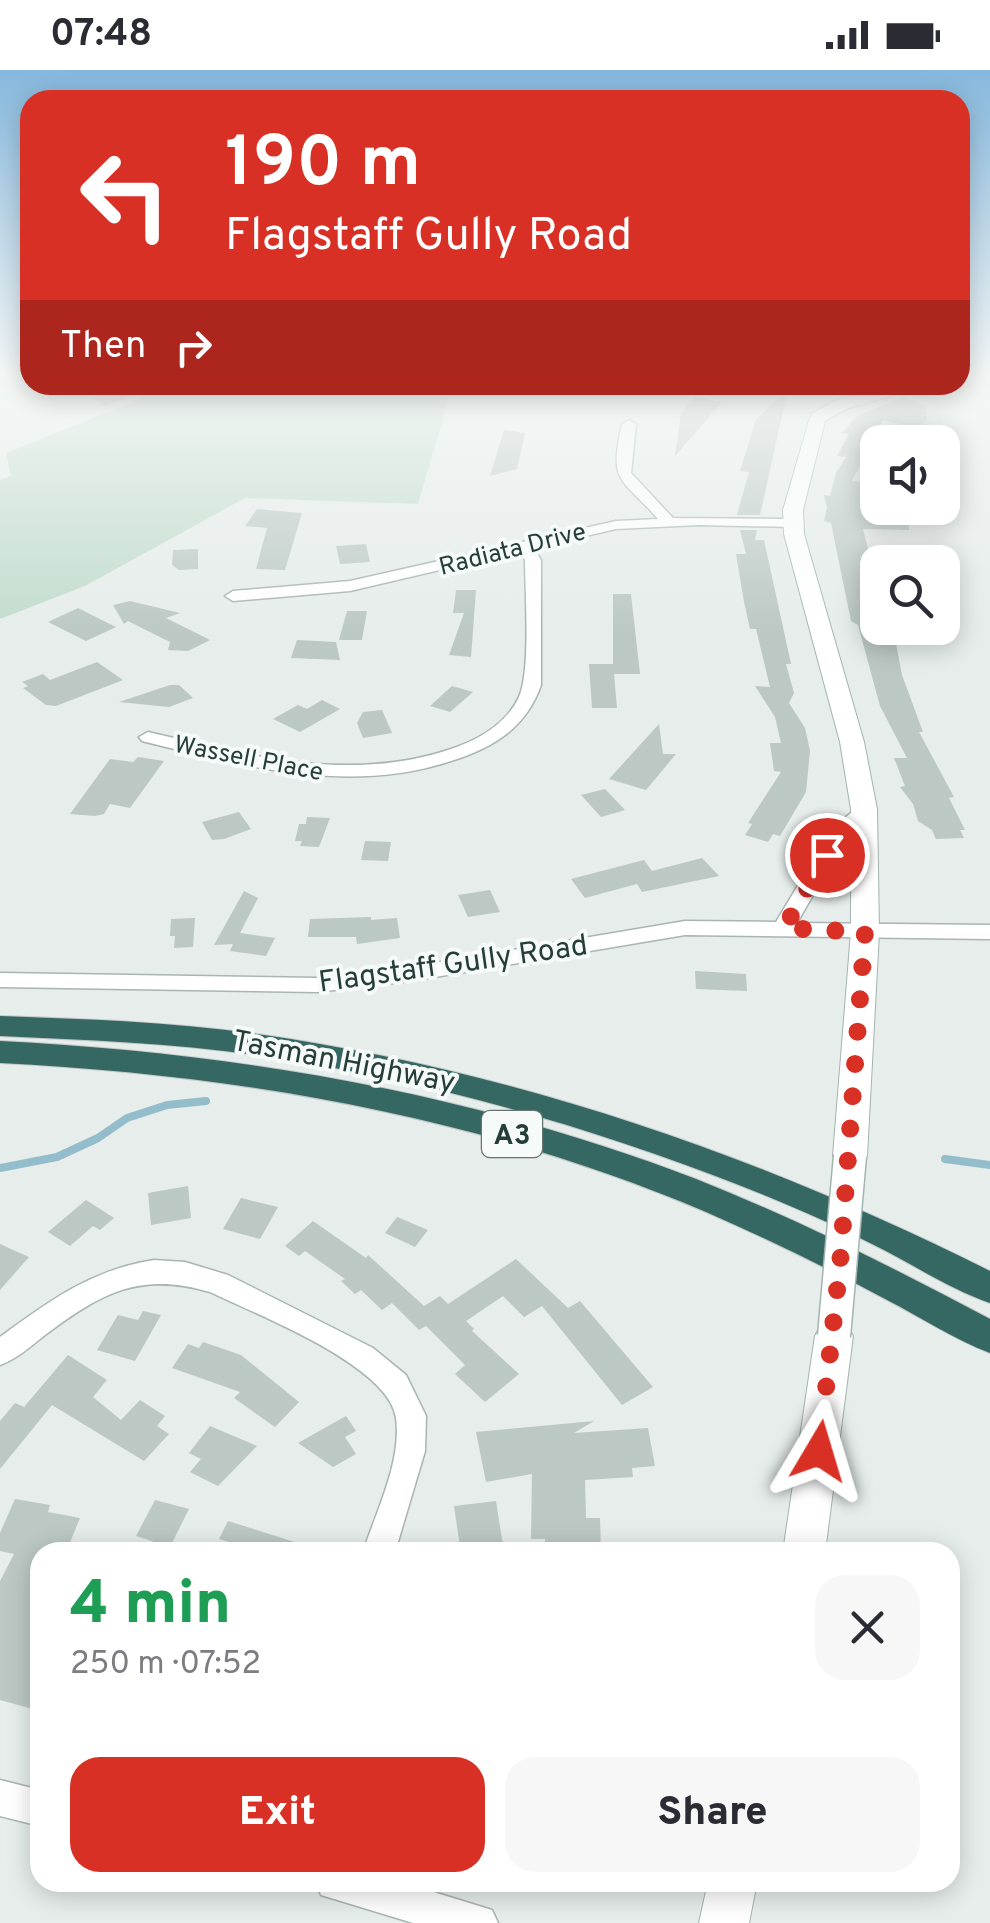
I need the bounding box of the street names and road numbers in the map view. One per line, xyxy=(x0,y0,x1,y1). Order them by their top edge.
street label: Radiata Drive xyxy=(436,517,590,585)
street label: Wassell Place xyxy=(171,730,326,790)
street label: Flagstaff Gully Road xyxy=(316,928,590,1003)
street label: Tasman Highway xyxy=(229,1024,458,1103)
road number: A3 xyxy=(482,1111,542,1157)

